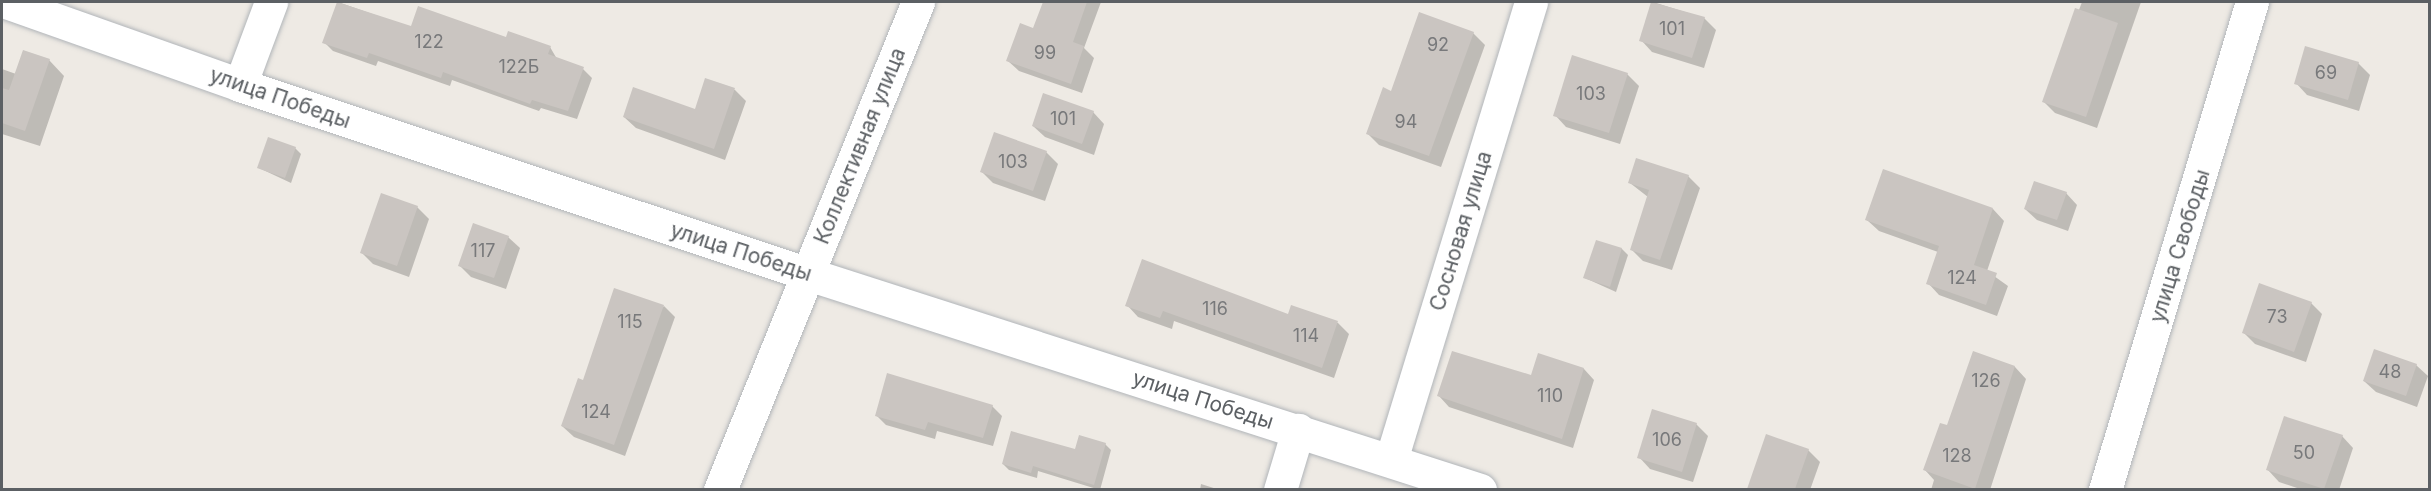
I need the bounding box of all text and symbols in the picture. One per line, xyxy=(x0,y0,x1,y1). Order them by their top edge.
house number: 101 xyxy=(1659,18,1685,40)
house number: 122 xyxy=(414,31,444,53)
house number: 92 xyxy=(1427,34,1449,56)
house number: 99 xyxy=(1034,42,1056,64)
street label: Коллективная улица xyxy=(809,44,911,248)
house number: 122Б xyxy=(499,56,539,78)
street label: улица Победы xyxy=(206,62,354,134)
house number: 69 xyxy=(2315,62,2337,84)
house number: 103 xyxy=(1576,83,1606,105)
house number: 101 xyxy=(1050,108,1076,130)
house number: 94 xyxy=(1395,111,1417,133)
street label: Сосновая улица xyxy=(1425,148,1497,314)
house number: 103 xyxy=(998,151,1028,173)
street label: улица Свободы xyxy=(2145,166,2215,326)
street label: улица Победы xyxy=(667,217,815,287)
house number: 117 xyxy=(471,240,495,262)
house number: 124 xyxy=(1947,267,1977,289)
house number: 116 xyxy=(1202,298,1228,320)
house number: 73 xyxy=(2266,306,2288,328)
house number: 115 xyxy=(617,311,643,333)
house number: 114 xyxy=(1293,325,1319,347)
house number: 48 xyxy=(2379,361,2401,383)
street label: улица Победы xyxy=(1129,365,1277,435)
house number: 126 xyxy=(1971,370,2001,392)
house number: 110 xyxy=(1537,385,1563,407)
house number: 124 xyxy=(581,401,611,423)
house number: 106 xyxy=(1652,429,1682,451)
house number: 50 xyxy=(2293,442,2315,464)
house number: 128 xyxy=(1942,445,1972,467)

